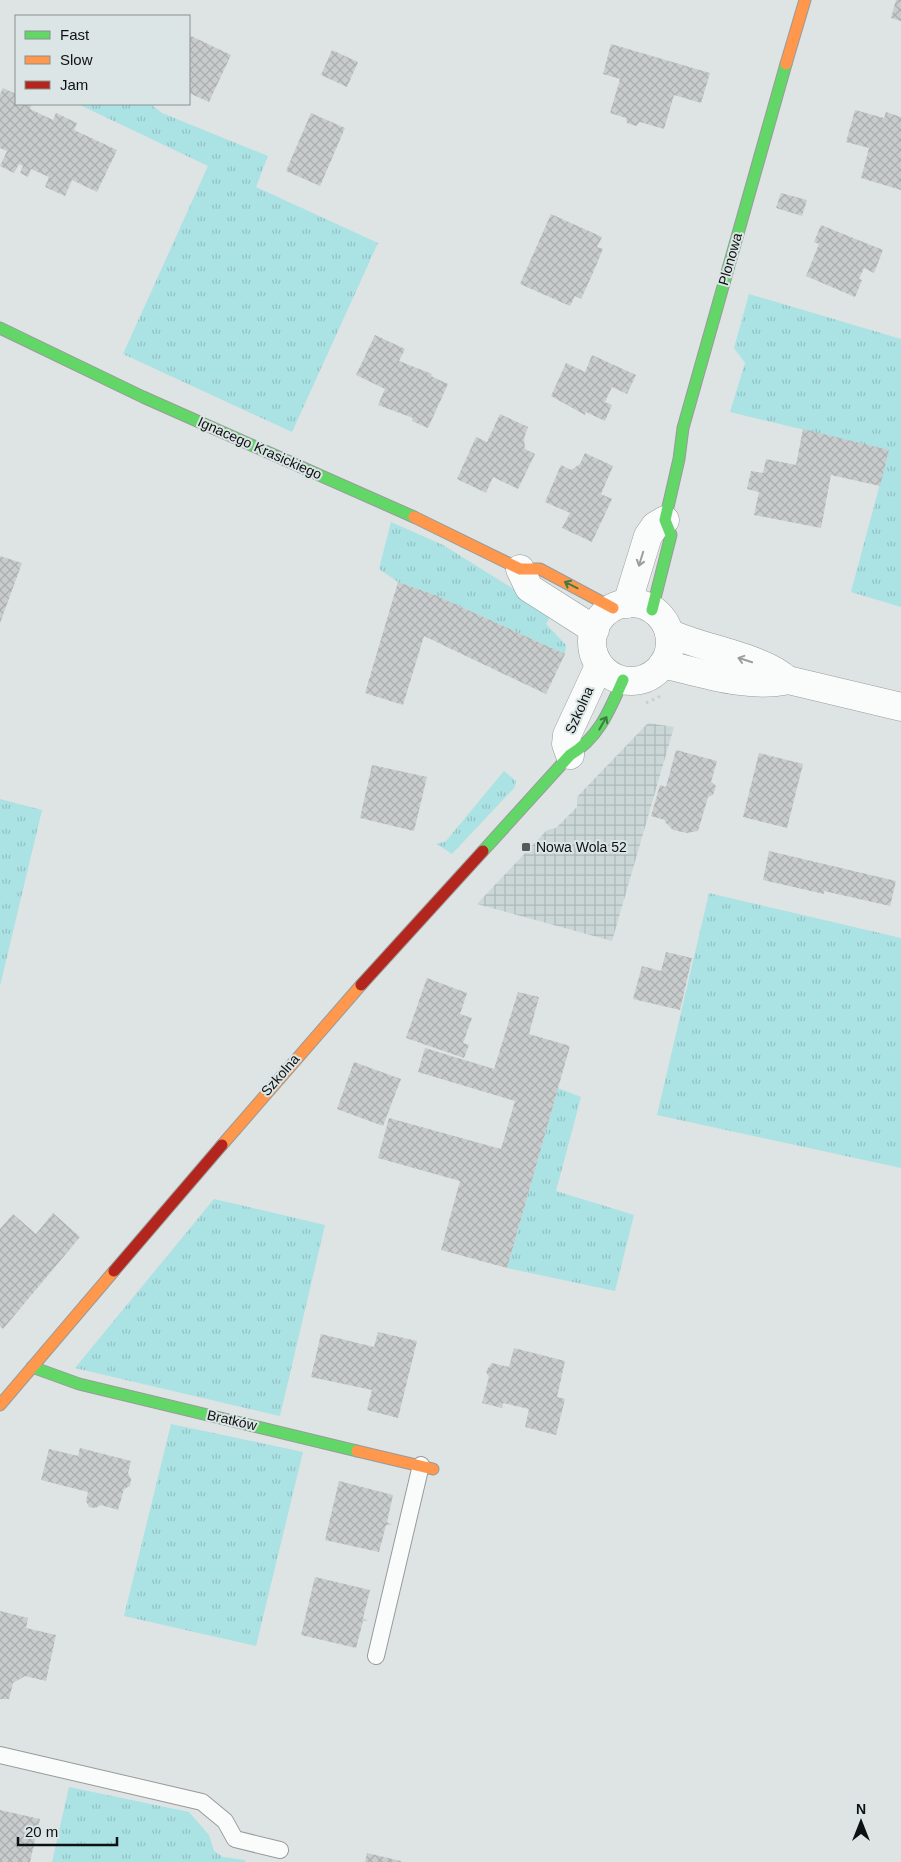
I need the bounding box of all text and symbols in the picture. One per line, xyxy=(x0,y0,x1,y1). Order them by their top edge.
legend xyxy=(15,15,190,105)
text: Fast xyxy=(60,26,90,43)
text: Slow xyxy=(60,51,93,68)
text: Jam xyxy=(60,76,88,93)
street label: Plonowa xyxy=(715,231,745,287)
street label: Ignacego Krasickiego xyxy=(196,413,325,483)
one-way arrow xyxy=(636,550,645,566)
one-way arrow xyxy=(563,580,578,590)
one-way arrow xyxy=(737,654,753,664)
street label: Szkolna xyxy=(562,684,597,736)
one-way arrow xyxy=(598,716,608,730)
place label: Nowa Wola 52 xyxy=(536,839,627,855)
marker: Nowa Wola 52 xyxy=(520,841,532,853)
street label: Szkolna xyxy=(258,1051,303,1099)
street label: Bratków xyxy=(206,1407,259,1434)
north arrow xyxy=(836,1797,886,1847)
text: N xyxy=(856,1801,866,1817)
scale bar xyxy=(18,1814,116,1846)
text: 20 m xyxy=(25,1823,58,1840)

